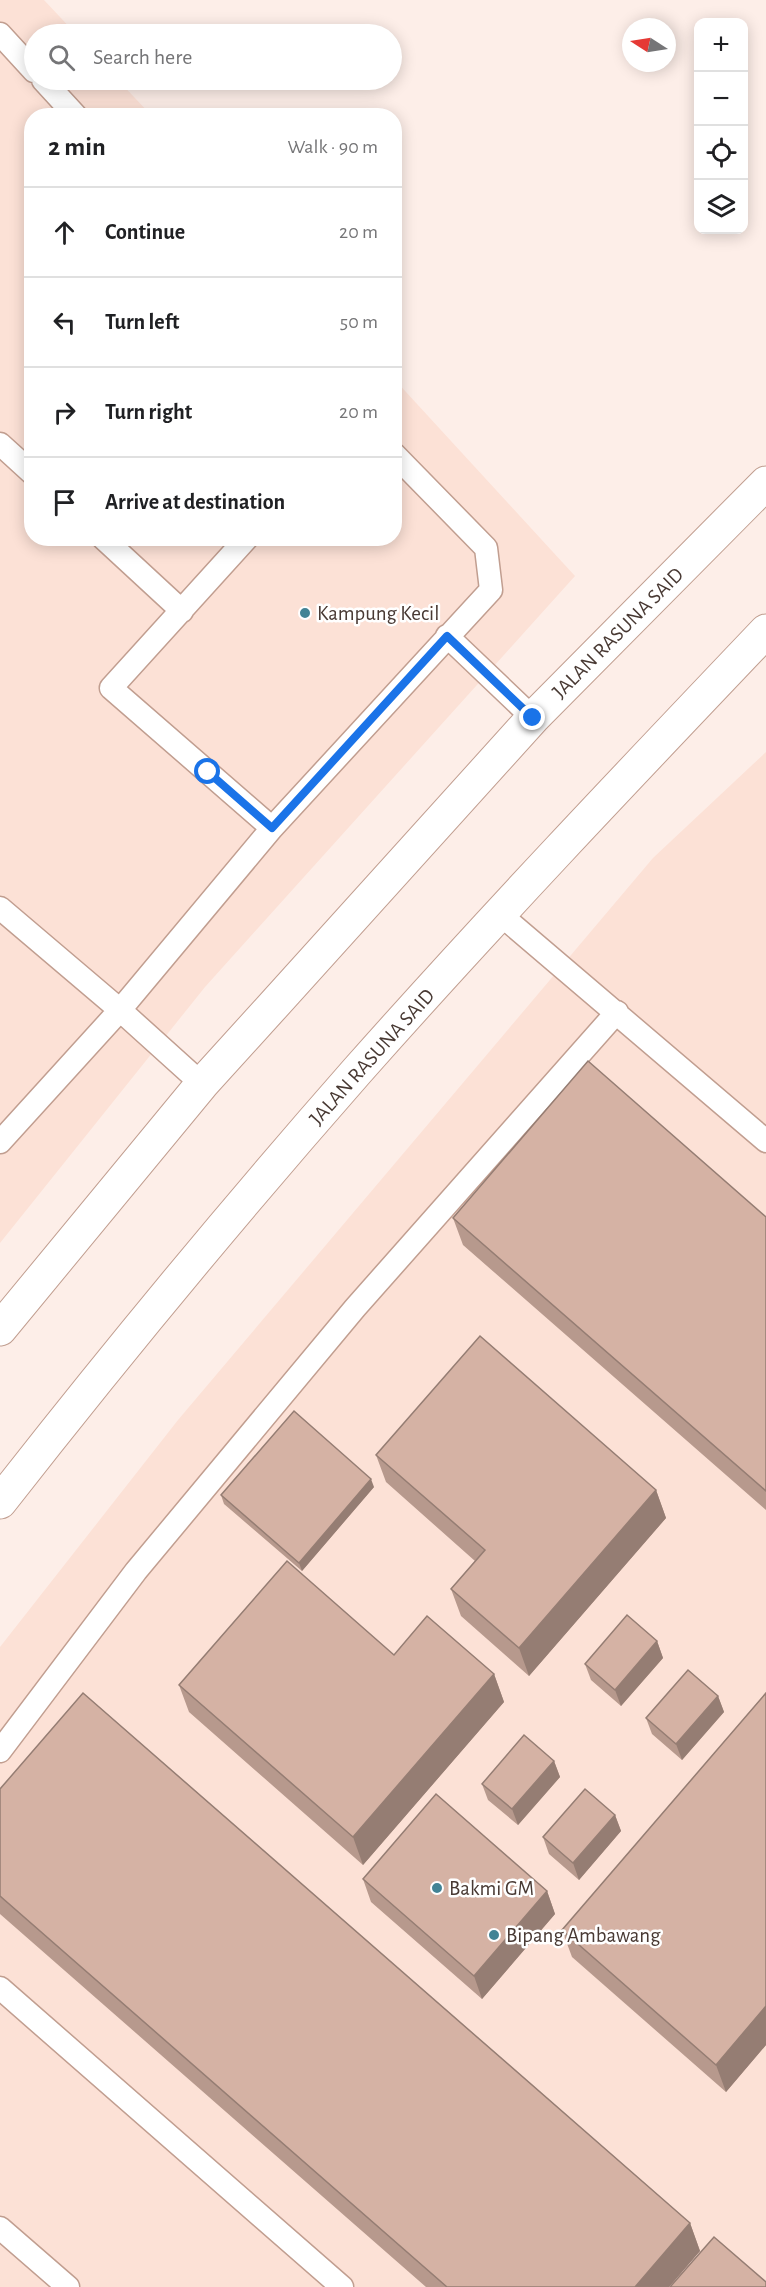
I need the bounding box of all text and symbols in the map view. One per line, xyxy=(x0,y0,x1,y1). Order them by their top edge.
north arrow xyxy=(622,18,676,72)
map controls xyxy=(694,18,748,234)
button: + xyxy=(694,18,748,72)
search box xyxy=(24,24,402,90)
icon: search xyxy=(45,41,78,74)
text: Search here xyxy=(93,46,192,68)
button: − xyxy=(694,72,748,126)
button: locate xyxy=(694,126,748,180)
text: 2 min xyxy=(48,134,106,160)
text: Walk · 90 m xyxy=(287,137,378,157)
button: layers xyxy=(694,180,748,234)
icon: ahead xyxy=(48,216,81,249)
text: Continue xyxy=(105,221,185,243)
text: 20 m xyxy=(339,222,378,242)
icon: left xyxy=(48,306,81,339)
text: Turn left xyxy=(105,311,179,333)
text: 50 m xyxy=(340,312,378,332)
icon: right xyxy=(48,396,81,429)
text: Turn right xyxy=(105,401,192,423)
text: 20 m xyxy=(339,402,378,422)
icon: arrive xyxy=(48,486,81,519)
text: Arrive at destination xyxy=(105,491,285,513)
street label: JALAN RASUNA SAID xyxy=(549,564,687,702)
place label: Kampung Kecil xyxy=(317,603,439,624)
marker: Kampung Kecil xyxy=(298,606,312,620)
route end xyxy=(519,704,545,730)
route start xyxy=(194,758,220,784)
street label: JALAN RASUNA SAID xyxy=(306,985,438,1129)
place label: Bakmi GM xyxy=(449,1878,534,1899)
marker: Bakmi GM xyxy=(430,1881,444,1895)
place label: Bipang Ambawang xyxy=(506,1925,661,1946)
marker: Bipang Ambawang xyxy=(487,1928,501,1942)

